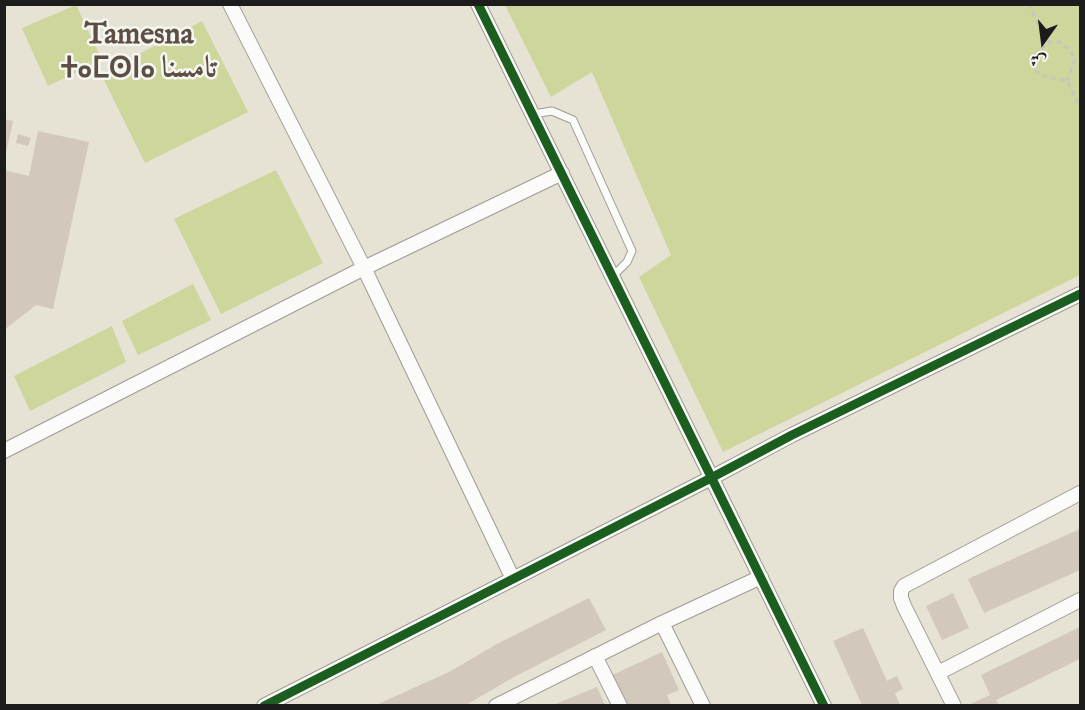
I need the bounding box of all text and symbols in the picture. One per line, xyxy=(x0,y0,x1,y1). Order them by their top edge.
north arrow xyxy=(1013,12,1073,72)
district label: Tamesna ⵜⴰⵎⵙⵏⴰ تامسنا xyxy=(61,19,217,90)
text: ش xyxy=(1029,48,1049,71)

